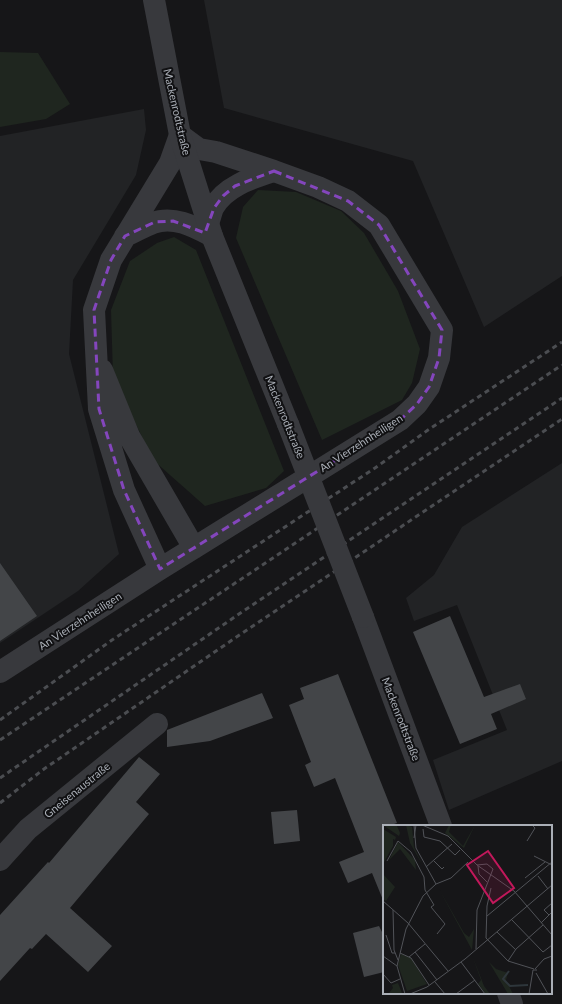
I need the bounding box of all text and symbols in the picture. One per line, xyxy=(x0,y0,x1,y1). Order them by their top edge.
street label: Mackenrodtstraße xyxy=(161,67,194,157)
street label: Mackenrodtstraße xyxy=(263,373,308,460)
street label: An Vierzehnheiligen xyxy=(317,411,405,474)
street label: An Vierzehnheiligen xyxy=(36,589,124,652)
street label: Mackenrodtstraße xyxy=(380,675,423,763)
street label: Gneisenaustraße xyxy=(41,759,112,820)
inset map xyxy=(383,825,552,994)

